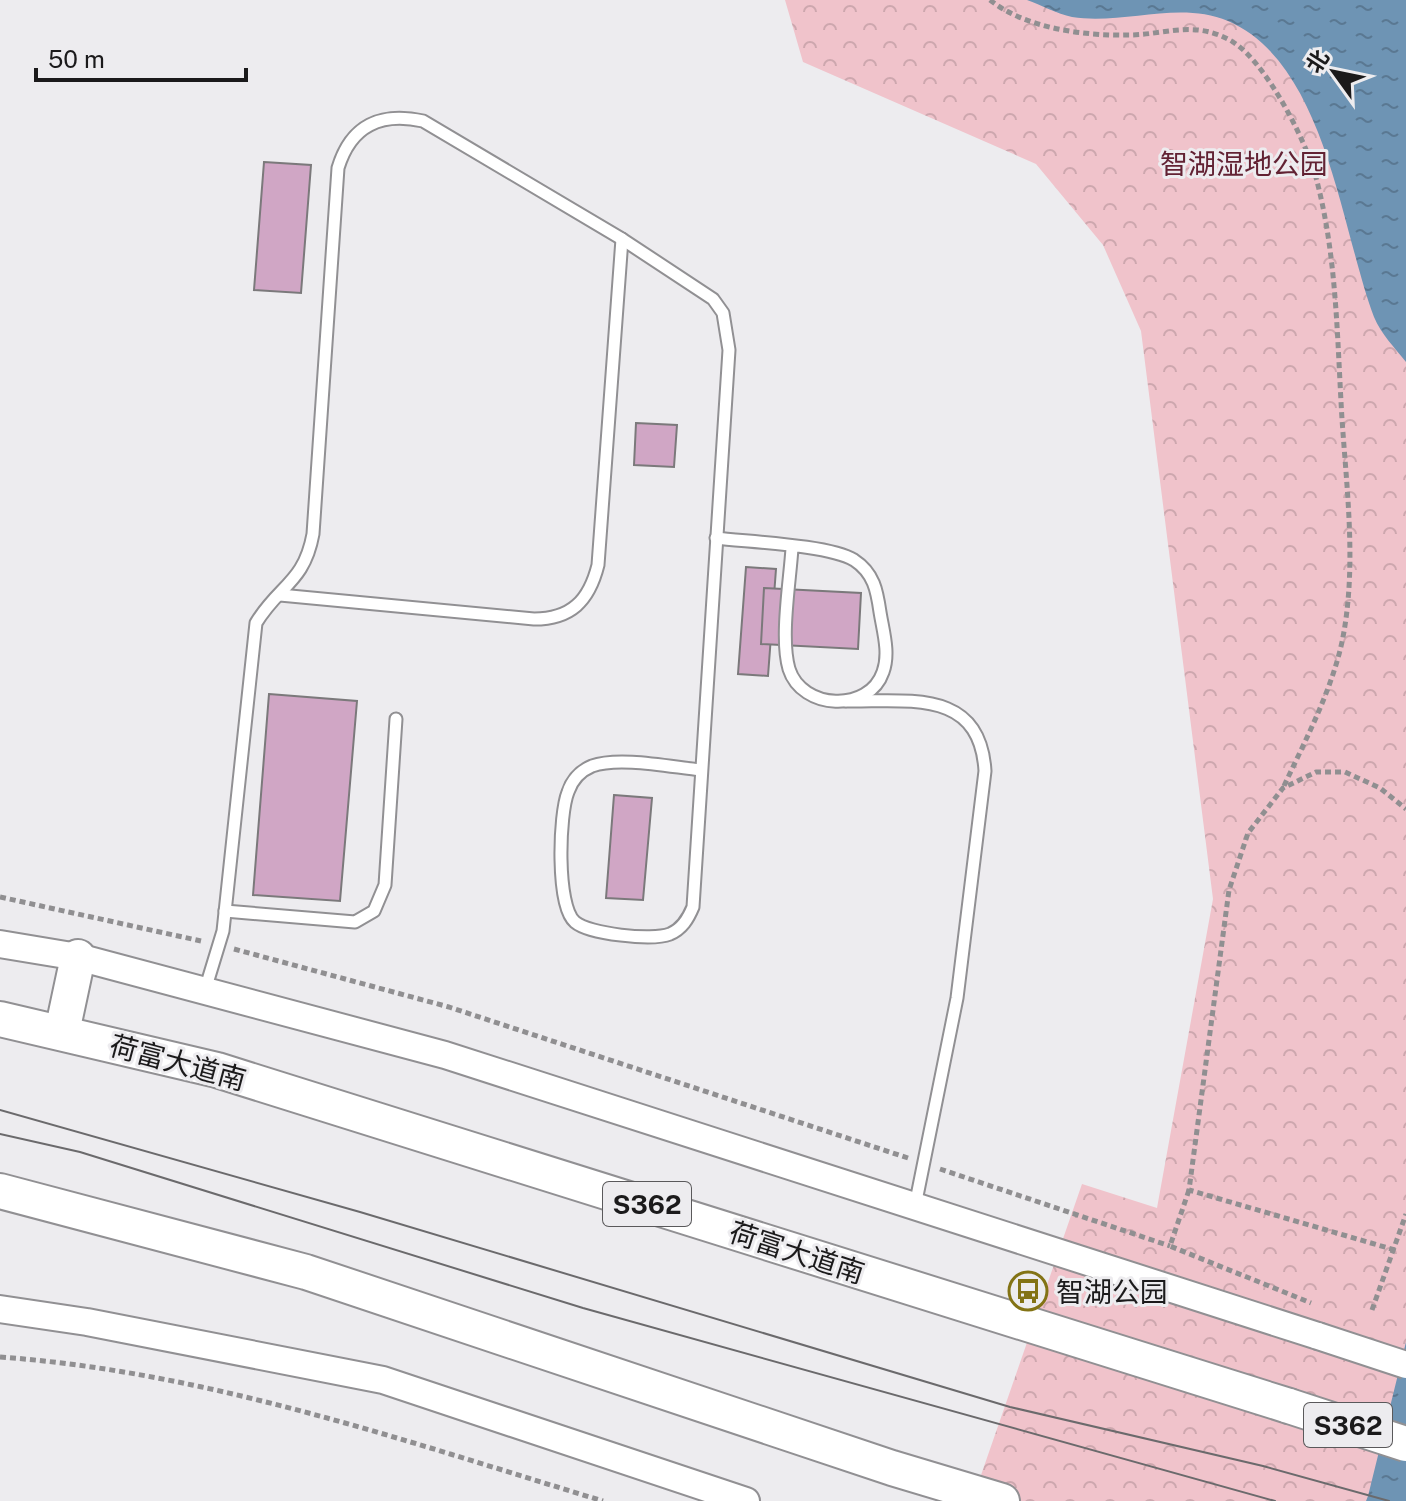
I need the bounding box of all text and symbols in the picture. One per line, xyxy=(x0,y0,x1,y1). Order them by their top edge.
scale bar xyxy=(36,32,246,82)
north arrow xyxy=(1294,32,1374,112)
text: 50 m xyxy=(48,45,105,73)
text: 北 xyxy=(1300,45,1334,77)
park label: 智湖湿地公园 xyxy=(1160,147,1328,180)
street label: 荷富大道南 xyxy=(106,1028,250,1096)
road number: S362 xyxy=(603,1182,691,1226)
street label: 荷富大道南 xyxy=(725,1215,869,1289)
bus stop icon: 智湖公园 xyxy=(1007,1270,1049,1312)
place label: 智湖公园 xyxy=(1056,1275,1168,1308)
road number: S362 xyxy=(1304,1403,1392,1447)

